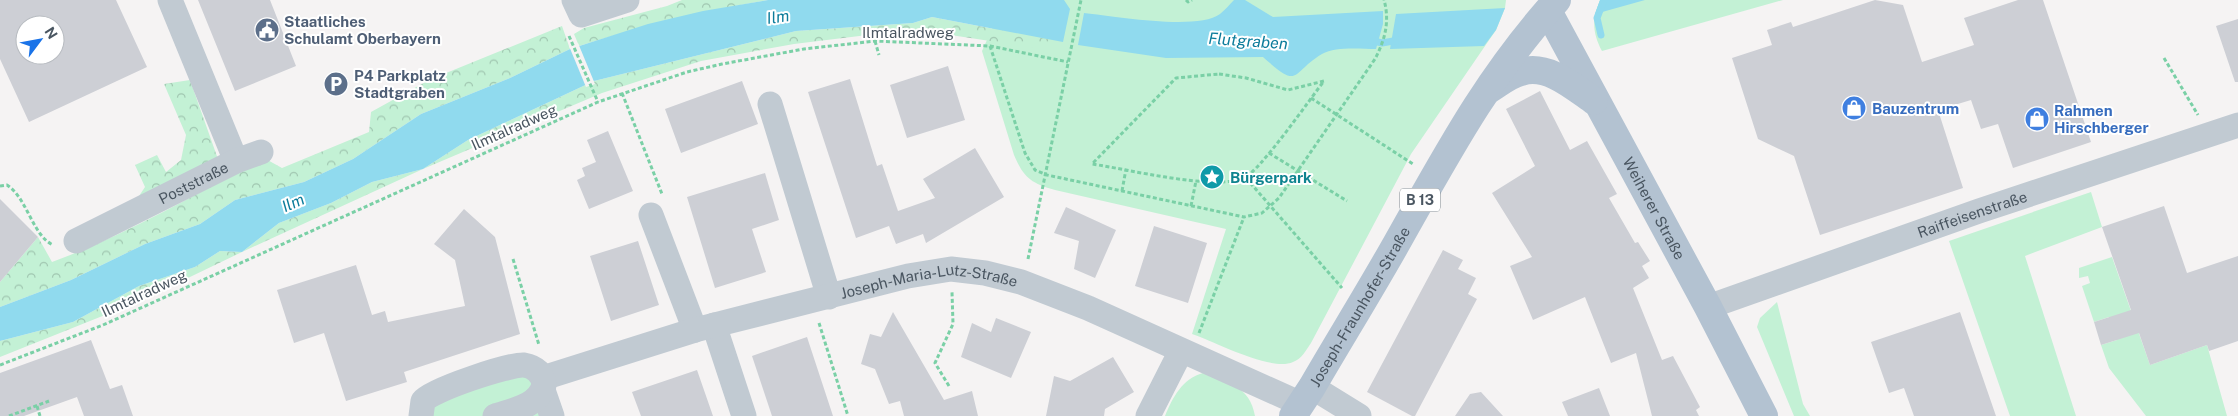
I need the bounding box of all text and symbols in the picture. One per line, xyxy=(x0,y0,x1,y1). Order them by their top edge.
water label: Ilm xyxy=(766,6,790,28)
place label: Staatliches Schulamt Oberbayern xyxy=(284,13,441,47)
north arrow xyxy=(15,15,65,65)
public building icon: Staatliches Schulamt Oberbayern xyxy=(254,17,280,43)
text: N xyxy=(41,24,61,42)
street label: Ilmtalradweg xyxy=(862,24,954,41)
water label: Flutgraben xyxy=(1208,29,1288,53)
place label: P4 Parkplatz Stadtgraben xyxy=(354,67,446,101)
parking icon: P4 Parkplatz Stadtgraben xyxy=(323,71,349,97)
shop icon: Bauzentrum xyxy=(1841,95,1867,121)
place label: Bauzentrum xyxy=(1872,100,1959,117)
street label: Ilmtalradweg xyxy=(468,101,560,153)
place label: Rahmen Hirschberger xyxy=(2054,102,2149,136)
shop icon: Rahmen Hirschberger xyxy=(2024,106,2050,132)
street label: Weiherer Straße xyxy=(1620,154,1689,262)
street label: Poststraße xyxy=(156,158,231,207)
place icon: Bürgerpark xyxy=(1199,164,1225,190)
place label: Bürgerpark xyxy=(1230,169,1312,186)
street label: Raiffeisenstraße xyxy=(1915,187,2029,241)
road number: B 13 xyxy=(1400,188,1440,212)
water label: Ilm xyxy=(279,190,307,216)
street label: Joseph-Fraunhofer-Straße xyxy=(1306,224,1413,389)
street label: Joseph-Maria-Lutz-Straße xyxy=(838,260,1020,301)
street label: Ilmtalradweg xyxy=(99,266,189,320)

